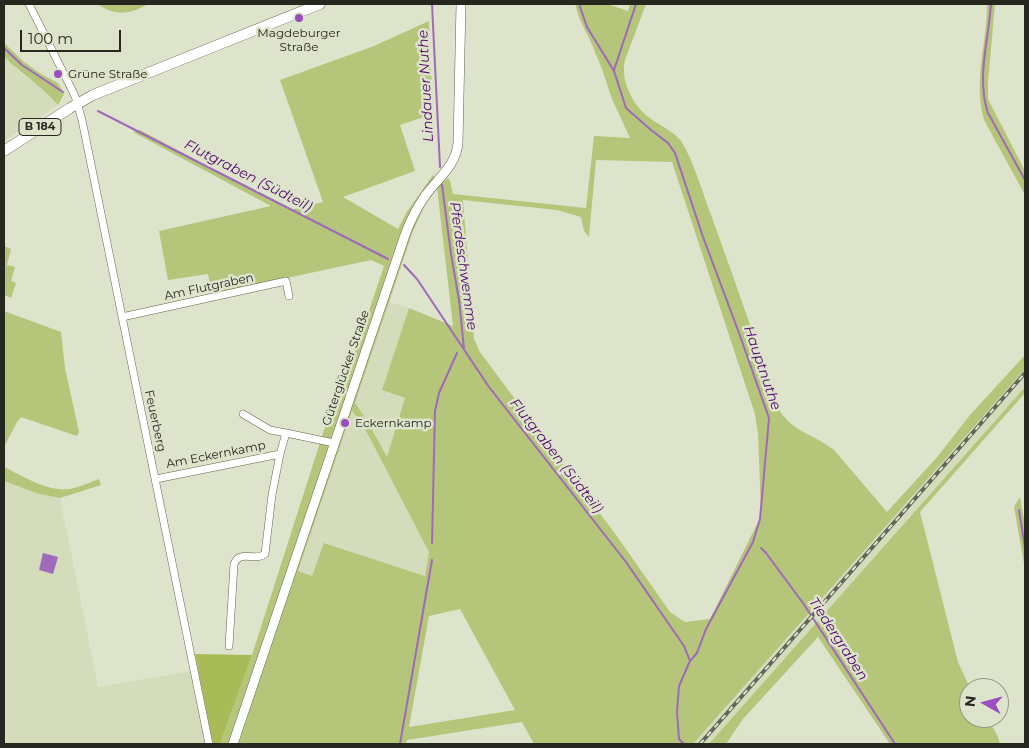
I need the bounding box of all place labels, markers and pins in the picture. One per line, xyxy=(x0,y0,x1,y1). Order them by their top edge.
marker: Magdeburger Straße xyxy=(293,12,305,24)
place label: Magdeburger Straße xyxy=(257,26,341,54)
place label: Grüne Straße xyxy=(68,67,148,81)
marker: Grüne Straße xyxy=(52,68,64,80)
place label: Eckernkamp xyxy=(355,416,432,430)
marker: Eckernkamp xyxy=(339,417,351,429)

